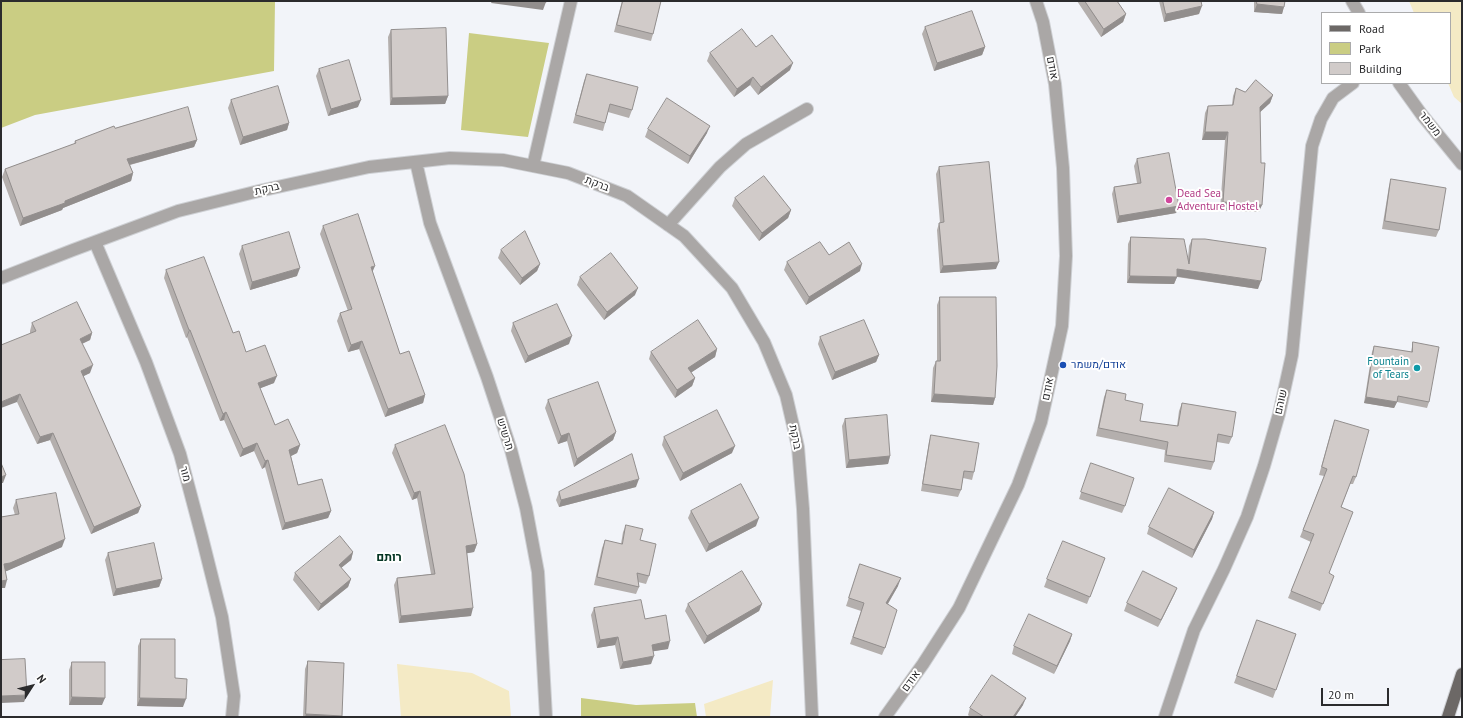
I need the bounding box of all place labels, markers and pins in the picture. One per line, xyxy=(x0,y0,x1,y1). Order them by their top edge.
place label: Dead Sea Adventure Hostel xyxy=(1177,187,1258,213)
marker: Dead Sea Adventure Hostel xyxy=(1164,195,1174,205)
place label: Fountain of Tears xyxy=(1367,355,1409,381)
place label: אודם/משמר xyxy=(1071,358,1126,372)
marker: אודם/משמר xyxy=(1058,360,1068,370)
marker: Fountain of Tears xyxy=(1412,363,1422,373)

